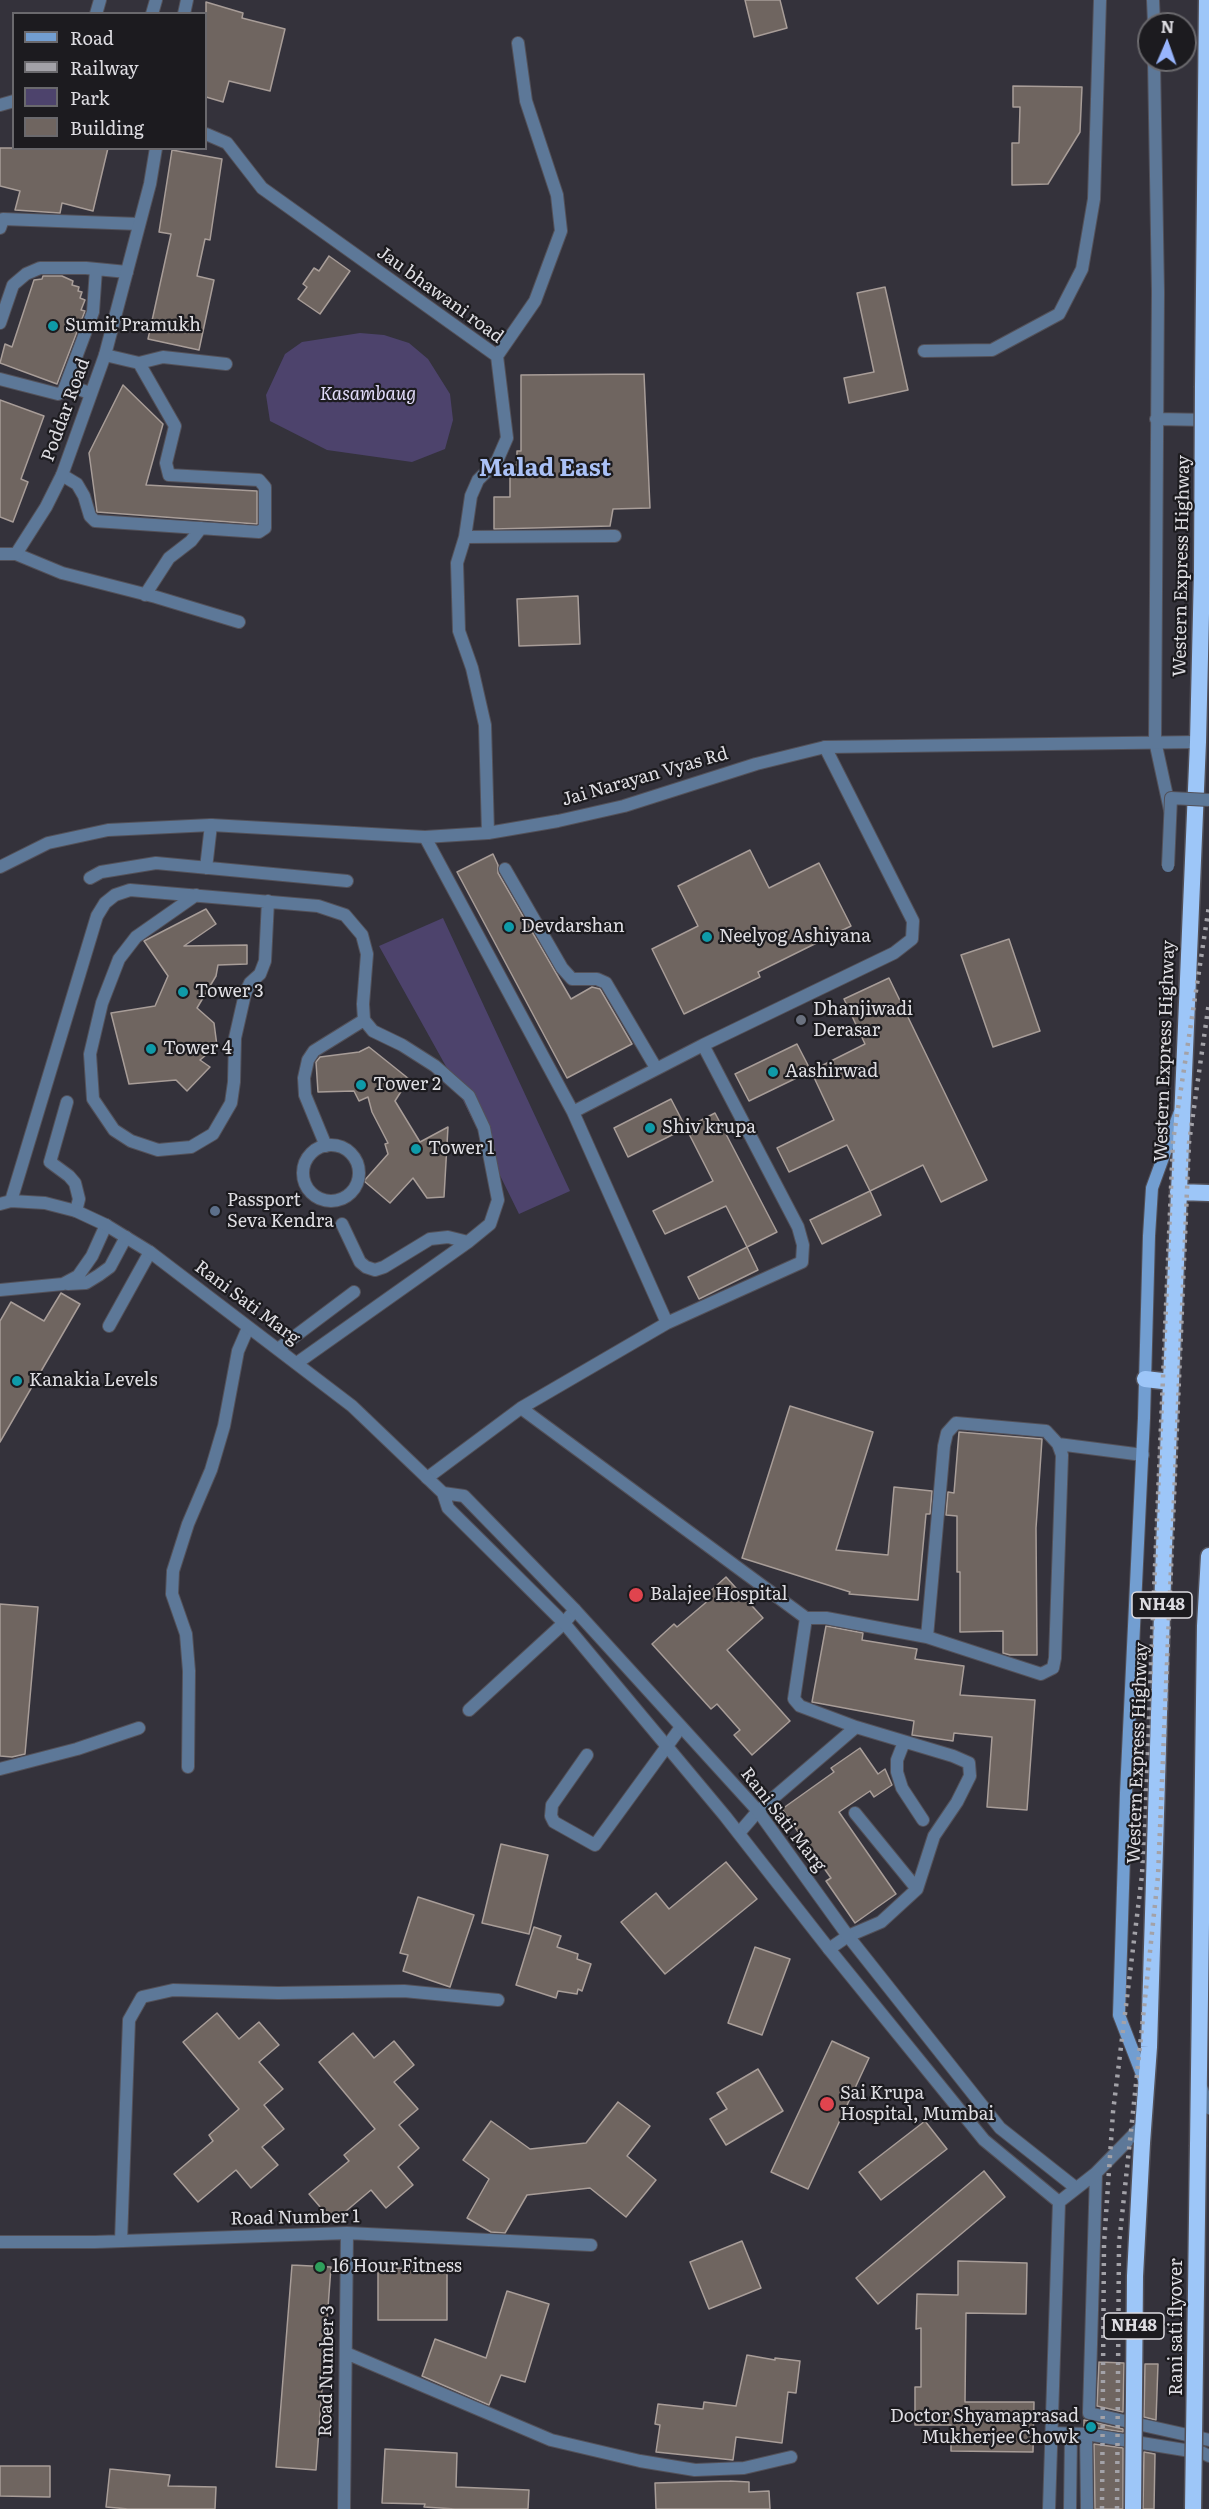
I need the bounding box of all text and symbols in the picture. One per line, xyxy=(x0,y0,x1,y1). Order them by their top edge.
legend xyxy=(12,12,207,150)
north arrow xyxy=(1137,12,1197,72)
text: N xyxy=(1160,14,1175,38)
text: Road xyxy=(70,24,114,51)
text: Railway xyxy=(70,54,139,81)
text: Park xyxy=(70,84,109,111)
text: Building xyxy=(70,114,144,141)
street label: Jau bhawani road xyxy=(373,242,507,348)
place label: Sumit Pramukh xyxy=(65,315,201,337)
marker: Sumit Pramukh xyxy=(46,319,60,333)
street label: Poddar Road xyxy=(37,355,95,465)
park label: Kasambaug xyxy=(320,384,416,406)
district label: Malad East xyxy=(479,455,611,483)
street label: Western Express Highway xyxy=(1169,455,1195,677)
street label: Jai Narayan Vyas Rd xyxy=(559,743,731,811)
place label: Devdarshan xyxy=(521,916,625,938)
marker: Devdarshan xyxy=(502,920,516,934)
place label: Neelyog Ashiyana xyxy=(719,926,871,948)
marker: Neelyog Ashiyana xyxy=(700,930,714,944)
street label: Western Express Highway xyxy=(1150,940,1180,1162)
place label: Tower 3 xyxy=(195,981,264,1003)
marker: Tower 3 xyxy=(176,985,190,999)
place label: Dhanjiwadi Derasar xyxy=(813,999,913,1042)
marker: Dhanjiwadi Derasar xyxy=(794,1013,808,1027)
place label: Tower 4 xyxy=(163,1038,232,1060)
marker: Tower 4 xyxy=(144,1042,158,1056)
place label: Aashirwad xyxy=(785,1061,878,1083)
marker: Aashirwad xyxy=(766,1065,780,1079)
place label: Tower 2 xyxy=(373,1074,441,1096)
marker: Tower 2 xyxy=(354,1078,368,1092)
place label: Shiv krupa xyxy=(662,1117,756,1139)
marker: Shiv krupa xyxy=(643,1121,657,1135)
place label: Tower 1 xyxy=(428,1138,494,1160)
marker: Tower 1 xyxy=(409,1142,423,1156)
place label: Passport Seva Kendra xyxy=(227,1190,334,1232)
marker: Passport Seva Kendra xyxy=(208,1204,222,1218)
street label: Rani Sati Marg xyxy=(190,1256,304,1350)
place label: Kanakia Levels xyxy=(29,1370,158,1392)
marker: Kanakia Levels xyxy=(10,1374,24,1388)
place label: Balajee Hospital xyxy=(650,1584,788,1606)
marker: Balajee Hospital xyxy=(627,1586,645,1604)
road number: NH48 xyxy=(1132,1592,1192,1618)
street label: Western Express Highway xyxy=(1123,1642,1153,1864)
street label: Rani Sati Marg xyxy=(736,1764,830,1876)
place label: Sai Krupa Hospital, Mumbai xyxy=(840,2083,994,2126)
marker: Sai Krupa Hospital, Mumbai xyxy=(818,2095,836,2113)
street label: Road Number 1 xyxy=(230,2206,360,2230)
place label: 16 Hour Fitness xyxy=(332,2256,462,2278)
street label: Rani sati flyover xyxy=(1166,2258,1188,2396)
marker: 16 Hour Fitness xyxy=(313,2260,327,2274)
street label: Road Number 3 xyxy=(315,2305,339,2437)
road number: NH48 xyxy=(1104,2313,1164,2339)
place label: Doctor Shyamaprasad Mukherjee Chowk xyxy=(890,2406,1079,2448)
marker: Doctor Shyamaprasad Mukherjee Chowk xyxy=(1084,2420,1098,2434)

